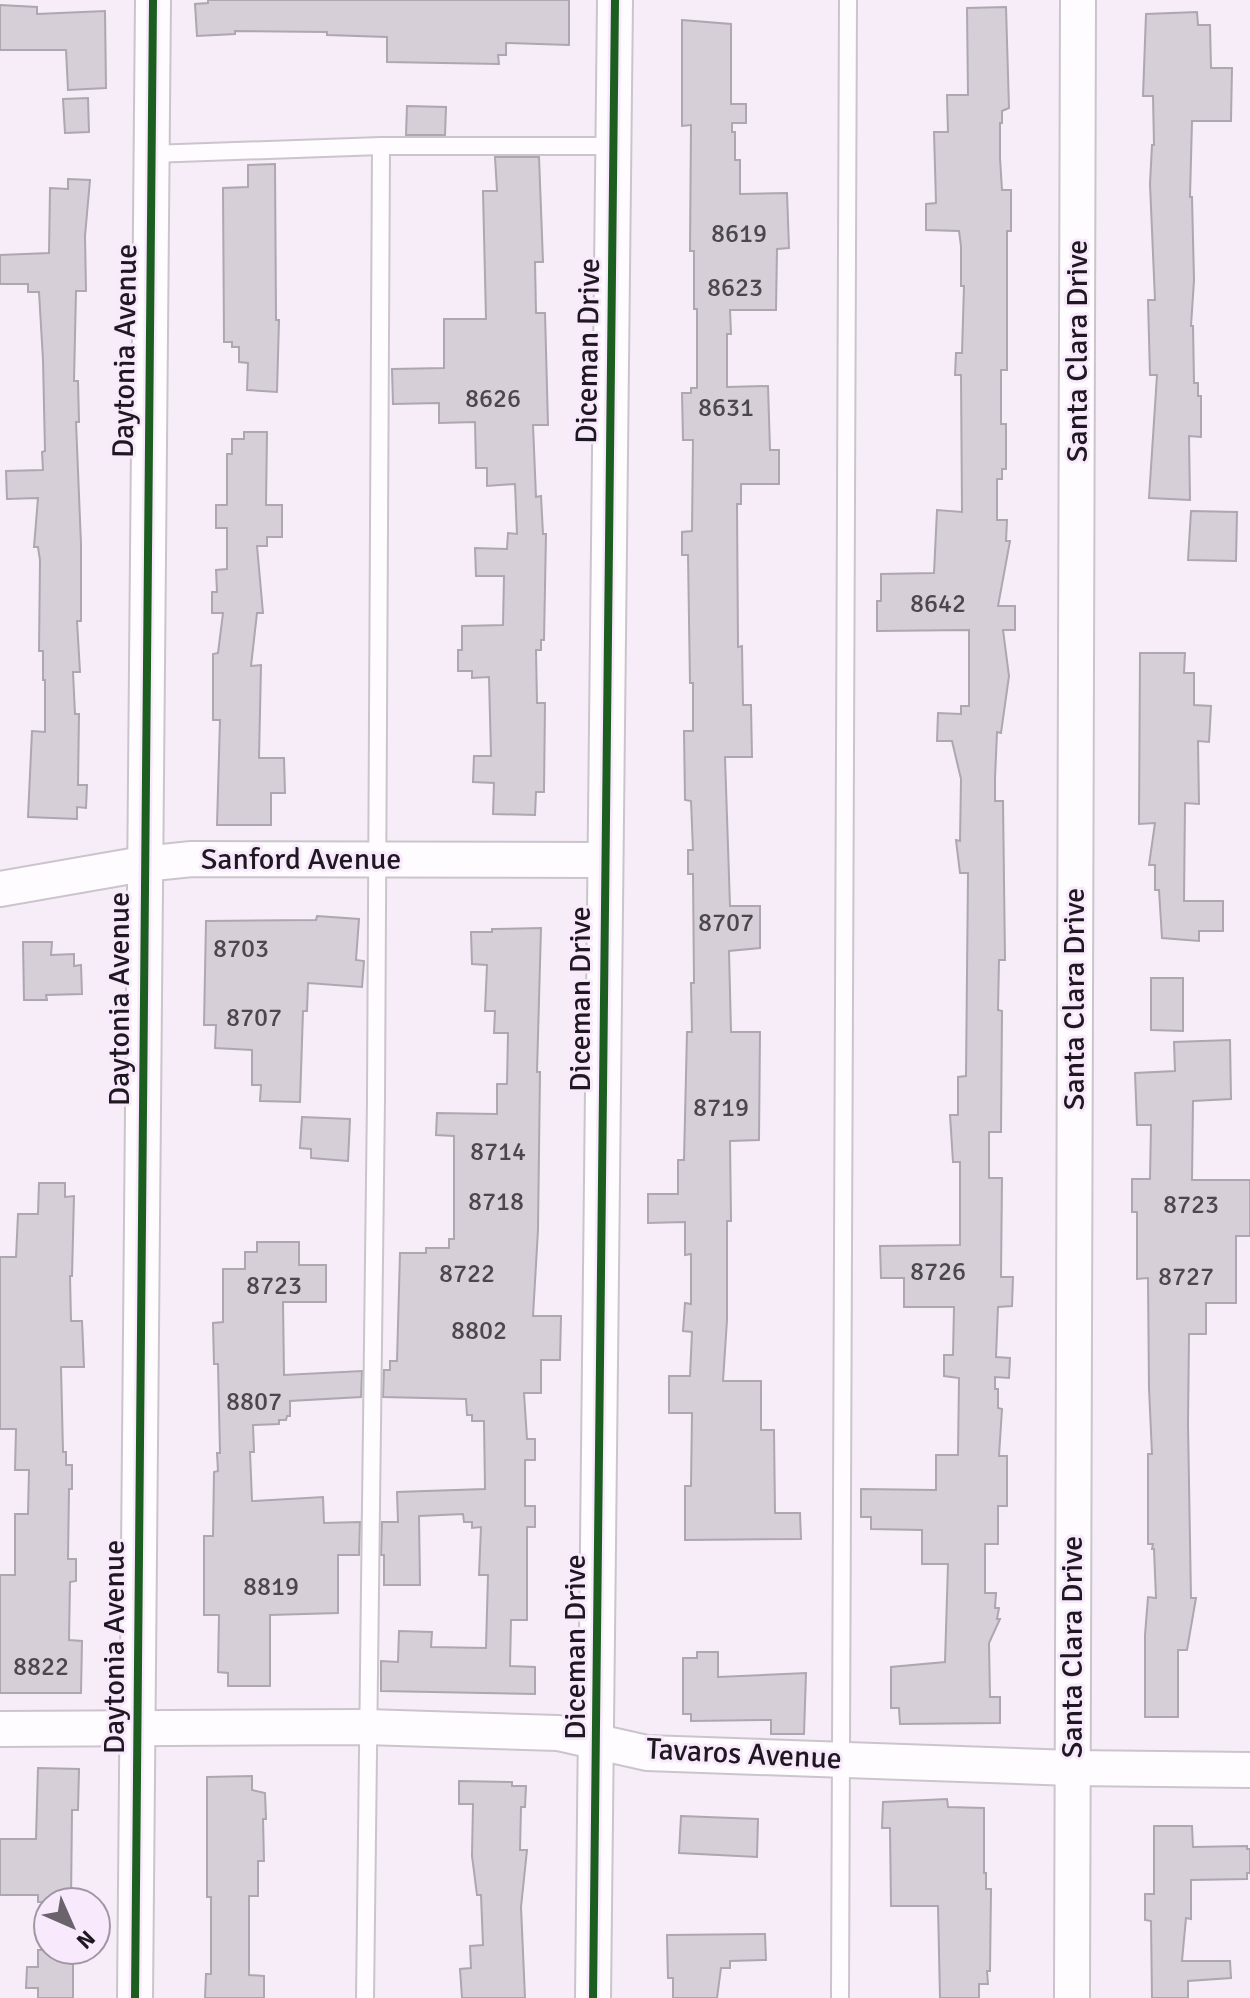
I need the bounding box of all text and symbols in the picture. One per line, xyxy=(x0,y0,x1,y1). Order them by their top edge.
house number: 8619 xyxy=(711,218,767,250)
street label: Santa Clara Drive xyxy=(1059,240,1096,462)
street label: Daytonia Avenue xyxy=(105,244,145,458)
street label: Diceman Drive xyxy=(568,258,608,444)
house number: 8623 xyxy=(707,272,763,304)
house number: 8626 xyxy=(465,383,521,415)
house number: 8631 xyxy=(698,392,754,424)
house number: 8642 xyxy=(910,588,966,620)
street label: Sanford Avenue xyxy=(201,841,401,878)
street label: Santa Clara Drive xyxy=(1056,888,1093,1110)
street label: Daytonia Avenue xyxy=(101,892,138,1106)
street label: Diceman Drive xyxy=(562,906,599,1092)
house number: 8707 xyxy=(698,907,754,939)
house number: 8703 xyxy=(213,933,269,965)
house number: 8707 xyxy=(226,1002,282,1034)
house number: 8719 xyxy=(693,1092,749,1124)
house number: 8714 xyxy=(470,1136,526,1168)
house number: 8718 xyxy=(468,1186,524,1218)
house number: 8723 xyxy=(1163,1189,1219,1221)
house number: 8726 xyxy=(910,1256,966,1288)
house number: 8722 xyxy=(439,1258,495,1290)
house number: 8727 xyxy=(1158,1261,1214,1293)
house number: 8723 xyxy=(246,1270,302,1302)
house number: 8802 xyxy=(451,1315,507,1347)
house number: 8807 xyxy=(226,1386,282,1418)
street label: Santa Clara Drive xyxy=(1054,1536,1091,1758)
street label: Daytonia Avenue xyxy=(96,1540,133,1754)
street label: Diceman Drive xyxy=(557,1554,594,1740)
house number: 8819 xyxy=(243,1571,299,1603)
house number: 8822 xyxy=(13,1651,69,1683)
street label: Tavaros Avenue xyxy=(645,1730,843,1778)
north arrow xyxy=(32,1886,112,1966)
text: N xyxy=(71,1925,101,1955)

